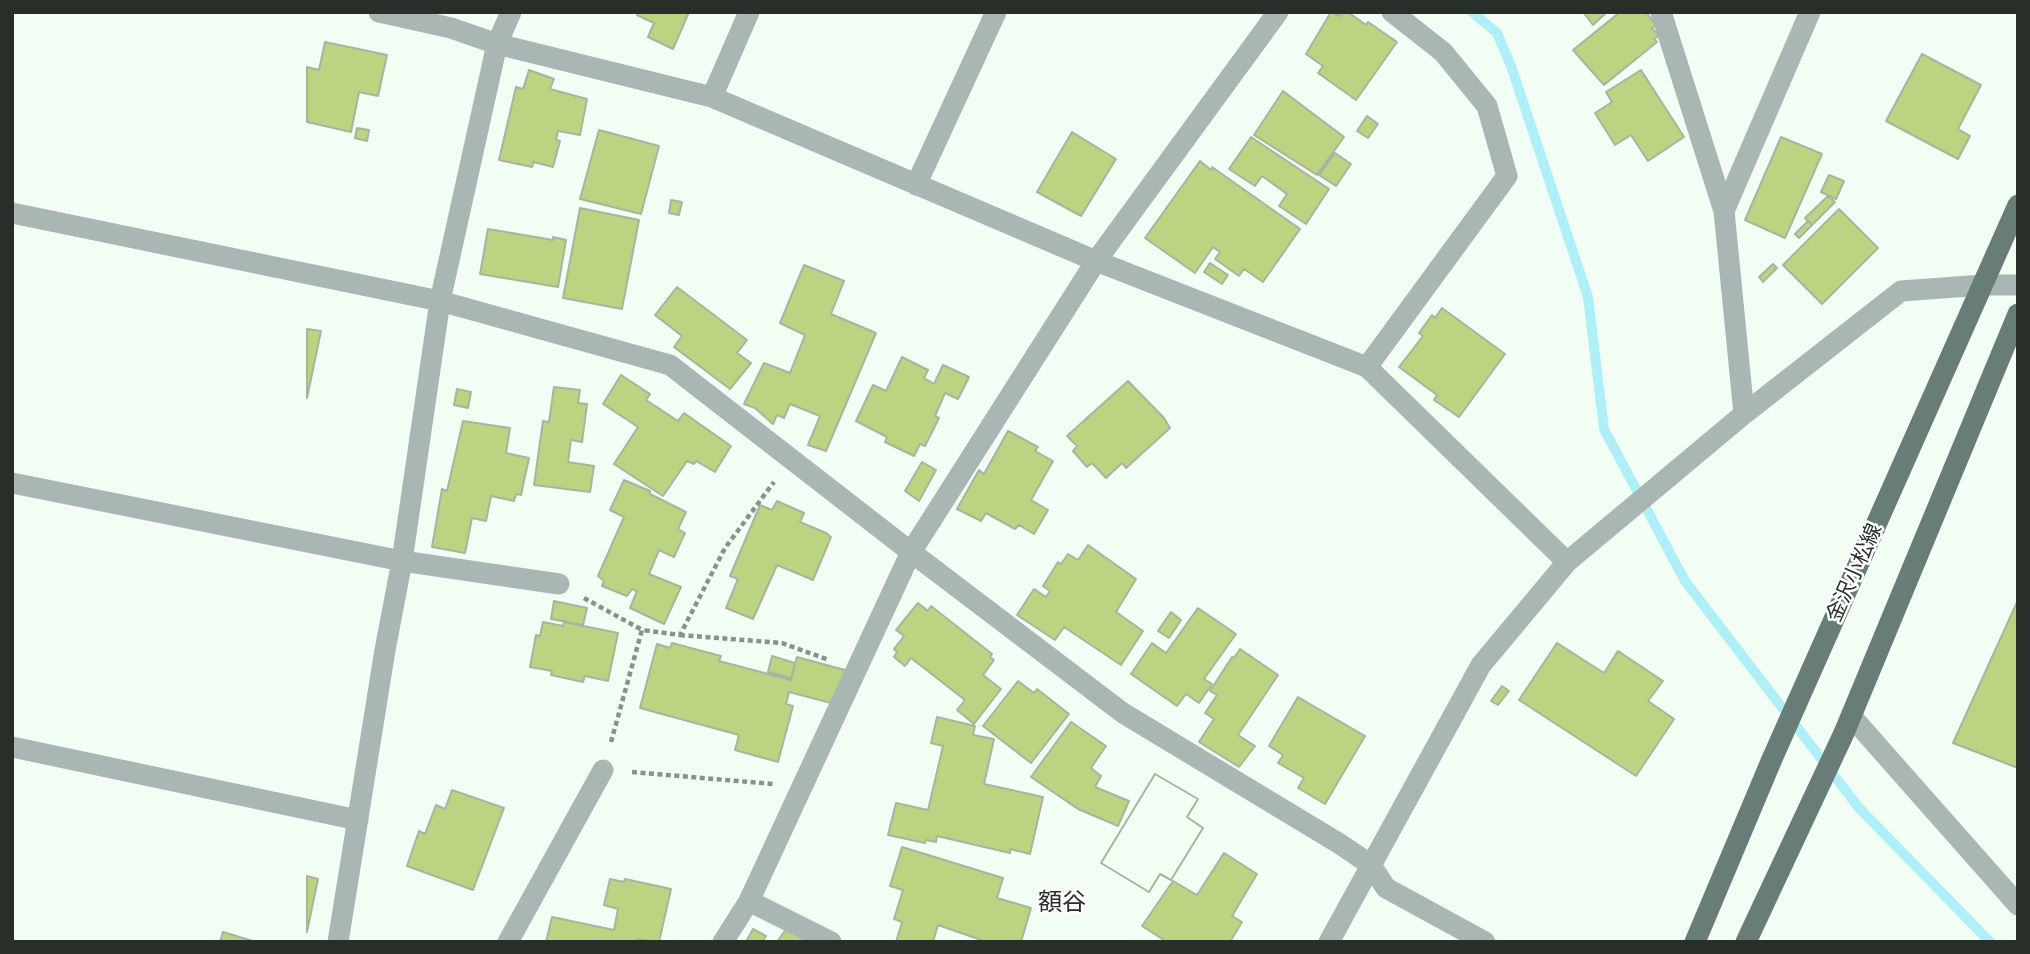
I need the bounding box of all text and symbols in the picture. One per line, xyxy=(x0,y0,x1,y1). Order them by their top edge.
street label: 金沢小松線 xyxy=(1822,520,1888,626)
district label: 額谷 xyxy=(1038,889,1086,917)

